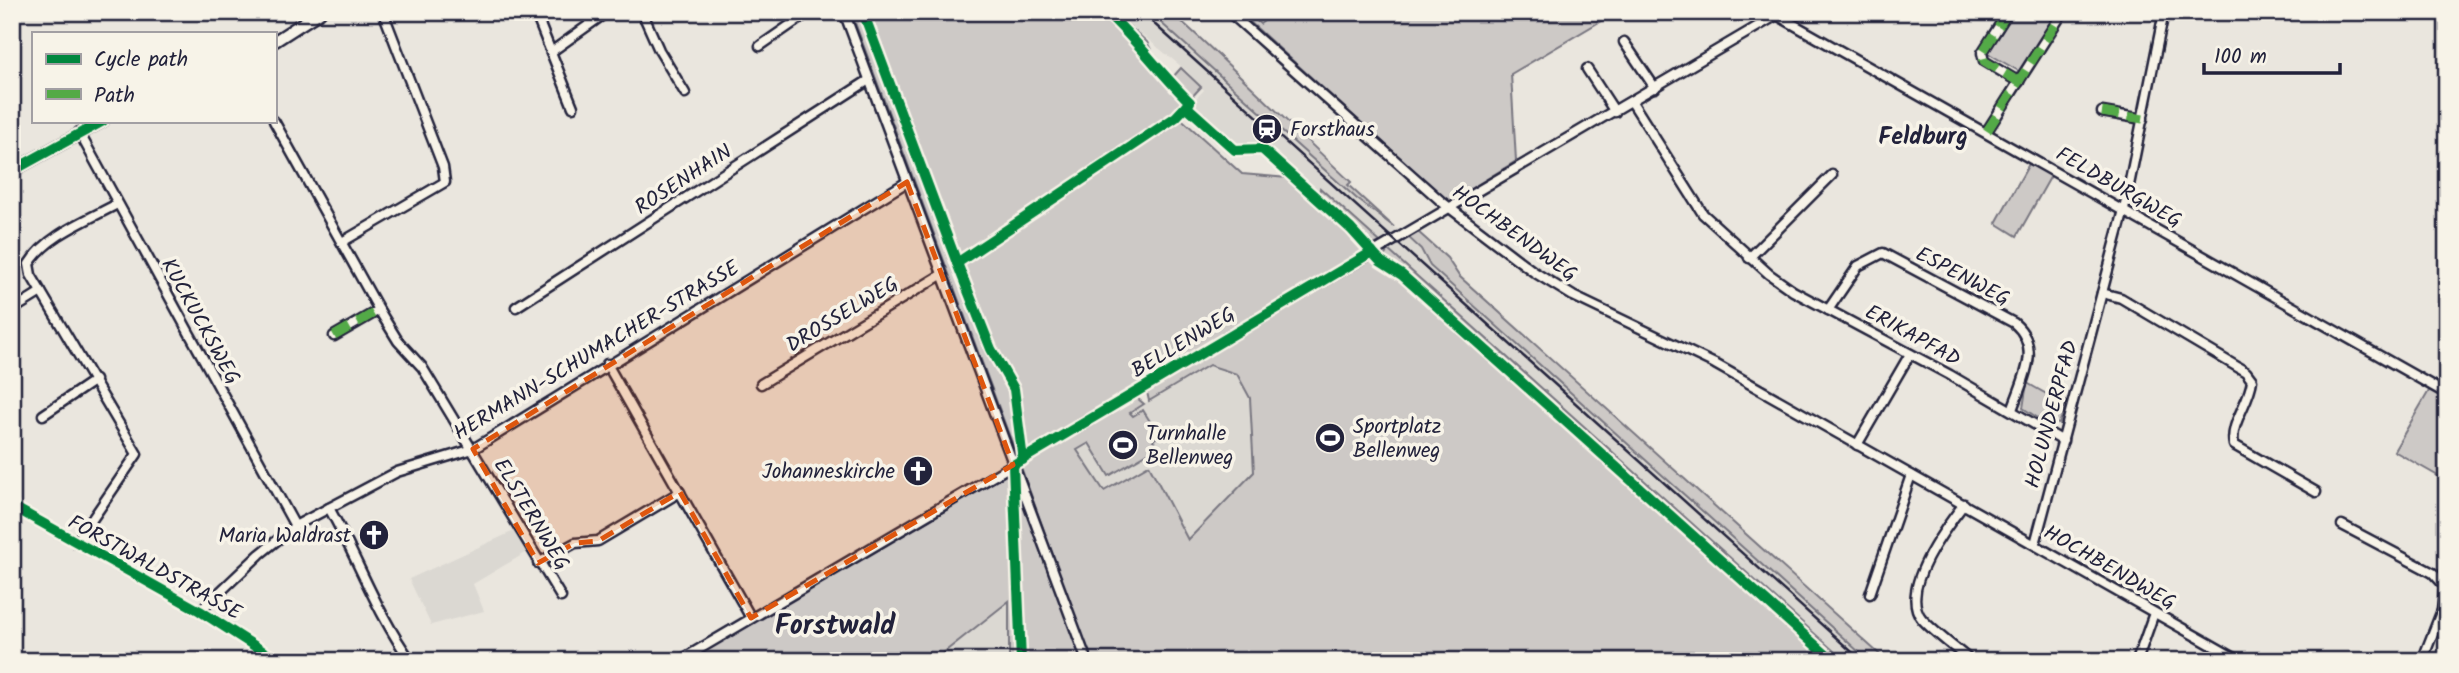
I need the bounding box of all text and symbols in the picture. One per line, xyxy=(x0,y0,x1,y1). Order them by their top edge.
legend xyxy=(32,32,276,122)
scale bar xyxy=(2204,32,2340,76)
text: 100 m xyxy=(2214,41,2267,74)
text: Cycle path xyxy=(94,44,188,77)
text: Path xyxy=(94,80,135,113)
station icon: Forsthaus xyxy=(1250,112,1284,146)
place label: Forsthaus xyxy=(1290,114,1375,147)
district label: Feldburg xyxy=(1878,118,1968,157)
street label: ROSENHAIN xyxy=(629,136,739,224)
street label: FELDBURGWEG xyxy=(2049,139,2187,238)
street label: HOCHBENDWEG xyxy=(1444,177,1584,291)
street label: ESPENWEG xyxy=(1909,239,2015,316)
street label: KUCKUCKSWEG xyxy=(151,252,248,391)
street label: HERMANN-SCHUMACHER-STRASSE xyxy=(447,252,747,450)
street label: DROSSELWEG xyxy=(780,269,905,362)
street label: ERIKAPFAD xyxy=(1858,296,1966,376)
street label: BELLENWEG xyxy=(1125,299,1242,387)
street label: HOLUNDERPFAD xyxy=(2017,337,2088,492)
place label: Sportplatz Bellenweg xyxy=(1353,411,1441,468)
place label: Turnhalle Bellenweg xyxy=(1146,418,1233,475)
sports icon: Sportplatz Bellenweg xyxy=(1313,421,1347,455)
sports icon: Turnhalle Bellenweg xyxy=(1106,428,1140,462)
street label: ELSTERNWEG xyxy=(484,452,577,577)
church icon: Johanneskirche xyxy=(901,454,935,488)
place label: Johanneskirche xyxy=(762,456,896,489)
street label: FORSTWALDSTRASSE xyxy=(61,507,248,630)
street label: HOCHBENDWEG xyxy=(2037,517,2182,620)
church icon: Maria Waldrast xyxy=(357,518,391,552)
place label: Maria Waldrast xyxy=(219,520,352,553)
district label: Forstwald xyxy=(775,604,896,649)

